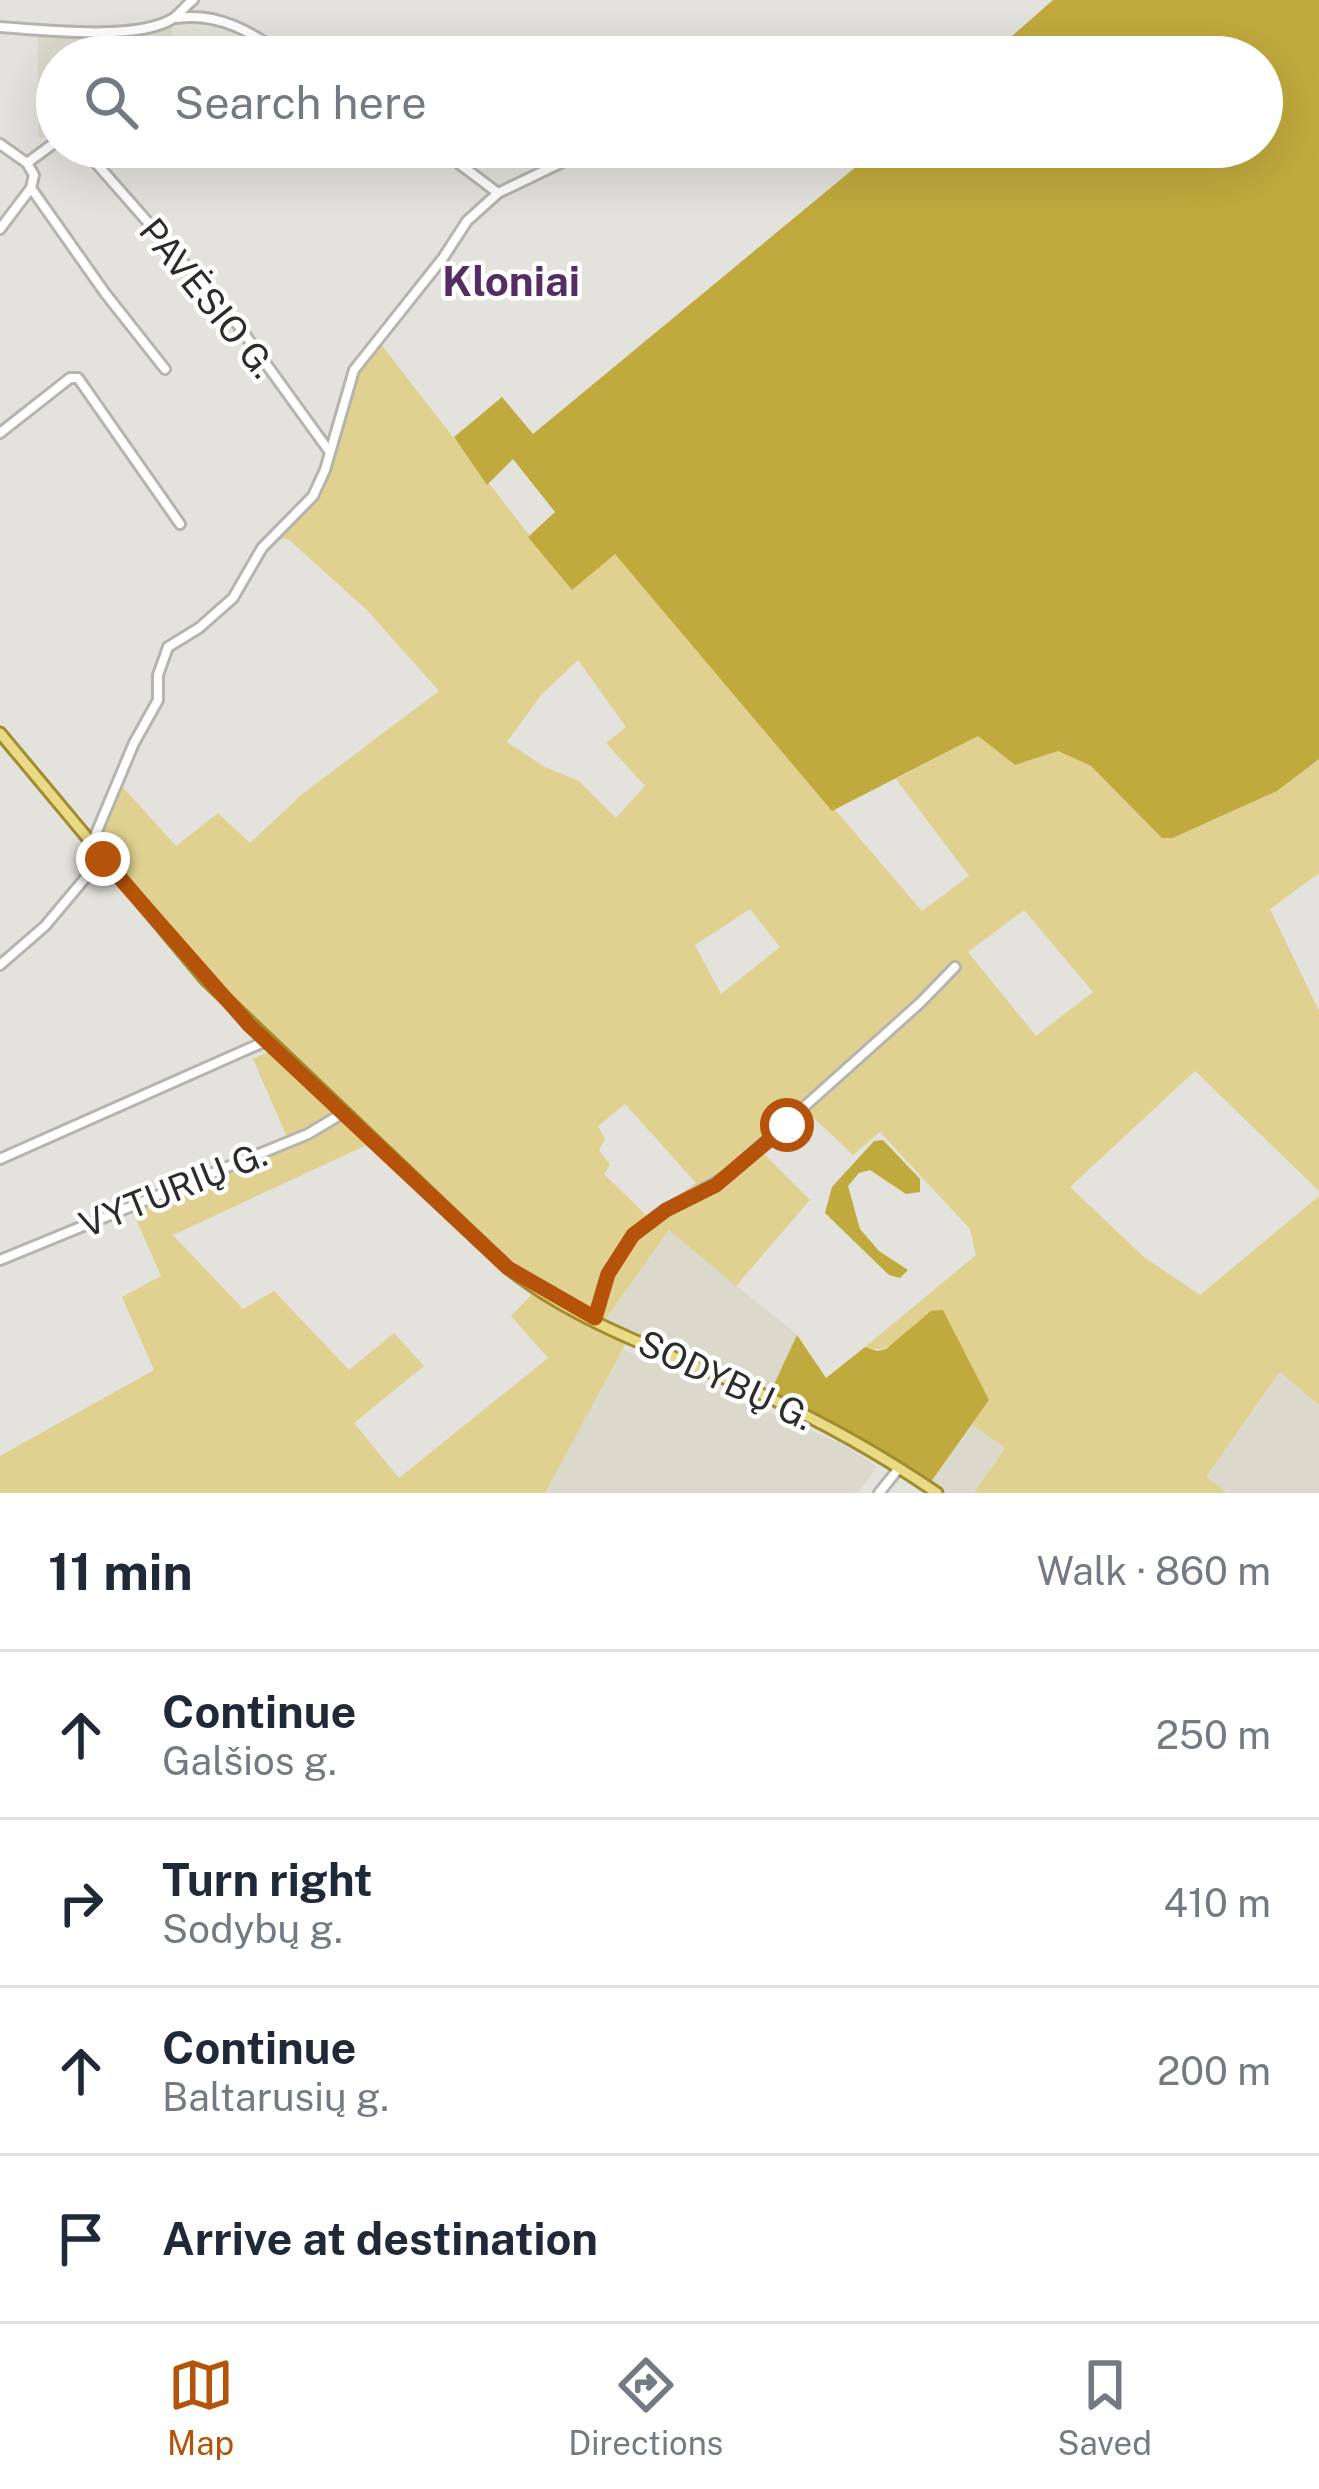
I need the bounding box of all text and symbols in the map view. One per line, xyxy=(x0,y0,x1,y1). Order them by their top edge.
search box xyxy=(36,36,1283,168)
icon: search xyxy=(78,69,144,135)
text: Search here xyxy=(174,76,427,129)
street label: PAVĖSIO G. xyxy=(131,210,285,386)
district label: Kloniai xyxy=(442,256,580,305)
route end xyxy=(76,832,130,886)
route start xyxy=(760,1098,814,1152)
street label: VYTURIŲ G. xyxy=(73,1132,273,1246)
street label: SODYBŲ G. xyxy=(632,1321,820,1439)
text: 11 min xyxy=(48,1542,193,1601)
text: Walk · 860 m xyxy=(1037,1548,1271,1594)
text: Continue xyxy=(162,1685,356,1738)
icon: ahead xyxy=(48,1702,114,1768)
text: 250 m xyxy=(1156,1712,1271,1758)
text: Galšios g. xyxy=(162,1738,337,1784)
text: Turn right xyxy=(162,1853,373,1906)
icon: right xyxy=(48,1870,114,1936)
text: 410 m xyxy=(1164,1880,1271,1926)
text: Sodybų g. xyxy=(162,1906,343,1952)
text: Continue xyxy=(162,2021,356,2074)
icon: ahead xyxy=(48,2038,114,2104)
text: 200 m xyxy=(1157,2048,1271,2094)
text: Baltarusių g. xyxy=(162,2074,389,2120)
icon: arrive xyxy=(48,2206,114,2272)
text: Arrive at destination xyxy=(162,2212,598,2265)
tab: Map xyxy=(167,2352,234,2462)
tab: Directions xyxy=(568,2352,723,2462)
tab: Saved xyxy=(1058,2352,1152,2462)

